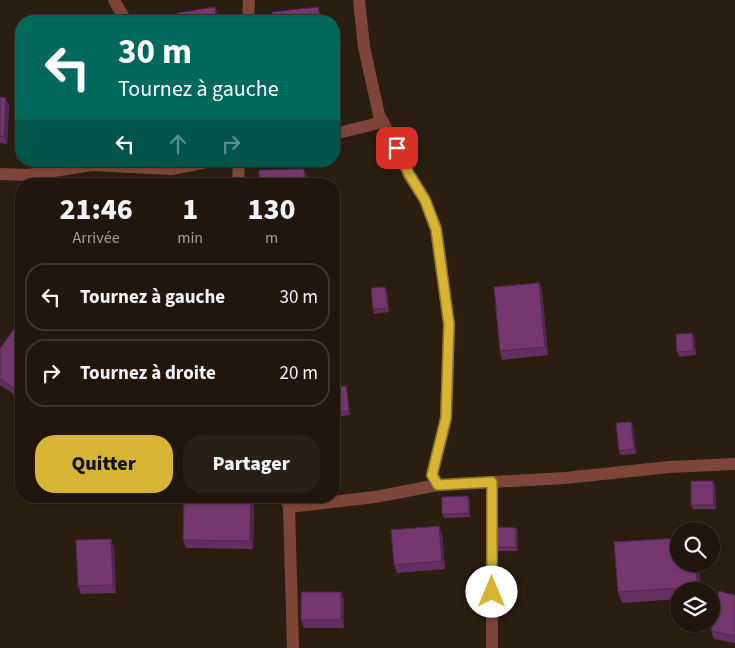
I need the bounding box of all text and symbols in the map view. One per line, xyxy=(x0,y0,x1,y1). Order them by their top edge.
text: 30 m xyxy=(118,27,192,77)
icon: left xyxy=(35,35,100,100)
text: Tournez à gauche xyxy=(118,73,279,105)
pin xyxy=(376,127,418,169)
icon: left xyxy=(111,130,139,158)
icon: ahead xyxy=(164,130,192,158)
icon: right xyxy=(217,130,245,158)
icon: arrive xyxy=(383,134,411,162)
text: 21:46 xyxy=(59,188,133,231)
text: 1 xyxy=(182,188,198,231)
text: 130 xyxy=(248,188,296,231)
text: Arrivée xyxy=(73,227,120,249)
text: min xyxy=(177,227,203,249)
text: m xyxy=(265,227,278,249)
icon: left xyxy=(37,283,65,311)
text: Tournez à gauche xyxy=(80,284,225,311)
text: 30 m xyxy=(280,284,318,311)
icon: right xyxy=(37,359,65,387)
text: Tournez à droite xyxy=(80,360,216,387)
text: 20 m xyxy=(280,360,318,387)
button: Quitter xyxy=(35,435,173,493)
button: Partager xyxy=(183,435,320,493)
map controls xyxy=(670,522,720,632)
button: search xyxy=(670,522,720,572)
position arrow xyxy=(465,565,517,617)
button: layers xyxy=(670,582,720,632)

